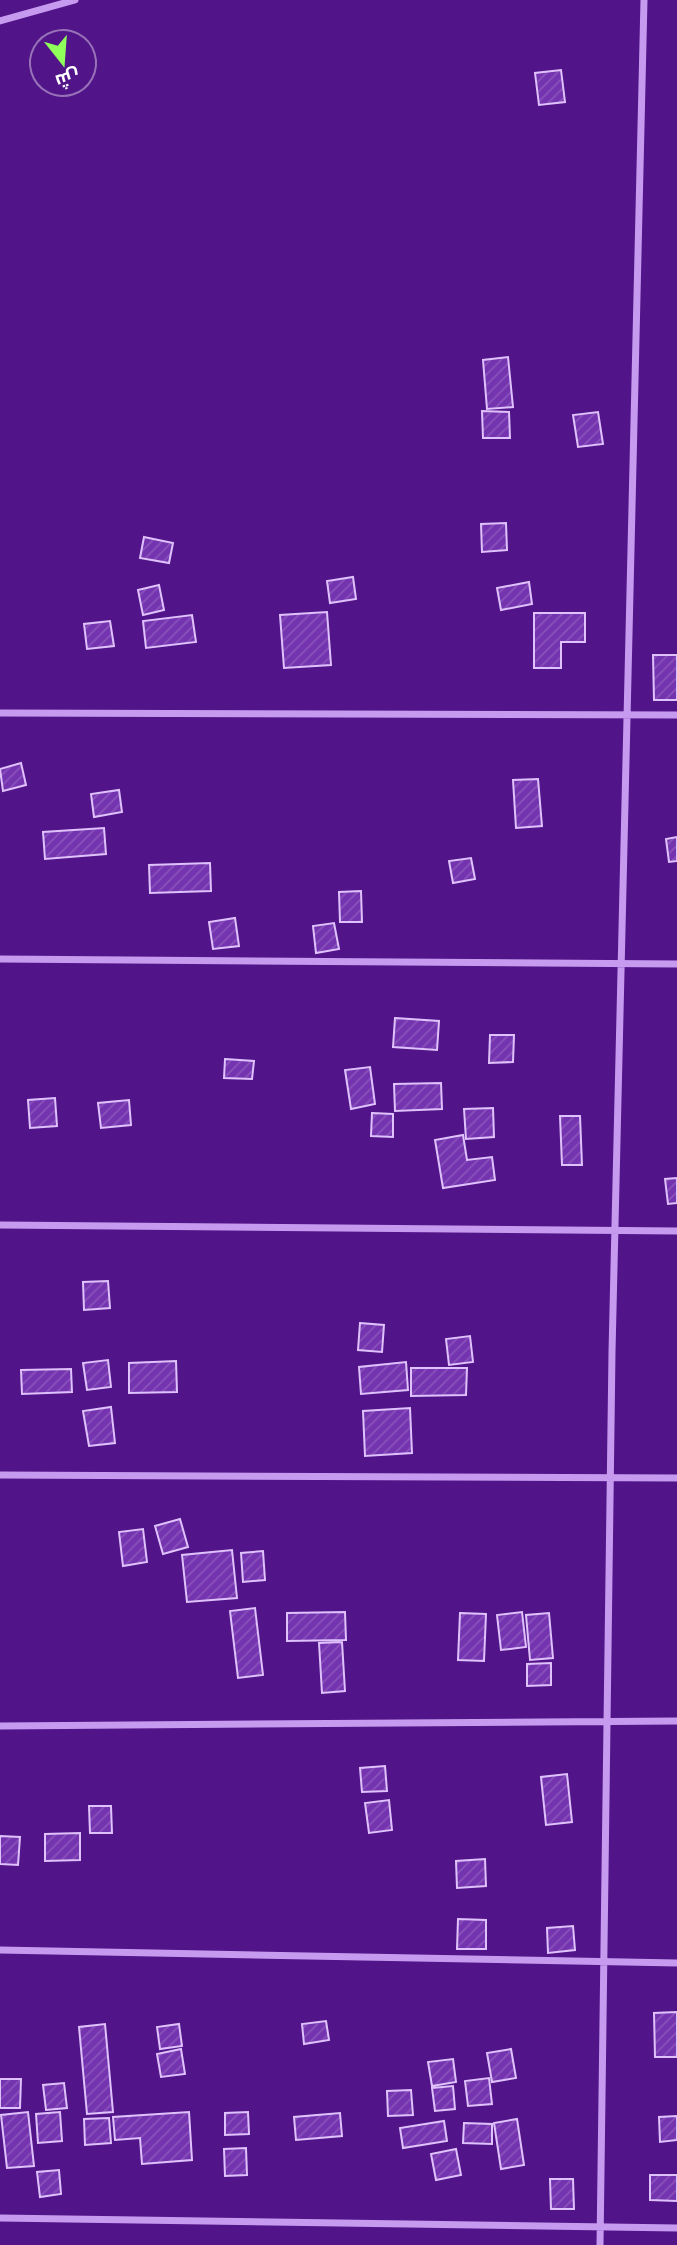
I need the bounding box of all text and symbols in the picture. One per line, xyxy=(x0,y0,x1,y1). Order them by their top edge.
north arrow xyxy=(28,28,98,98)
text: ش xyxy=(53,63,83,94)

